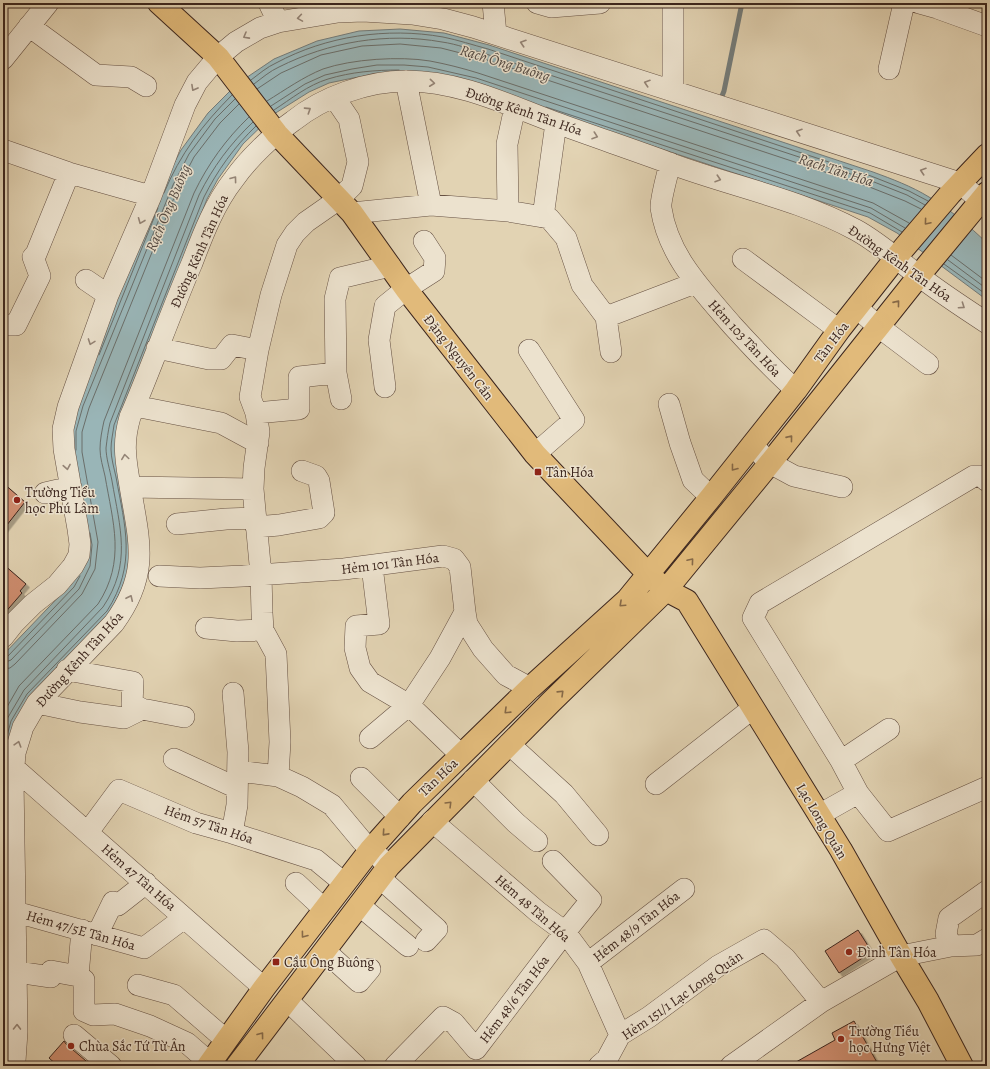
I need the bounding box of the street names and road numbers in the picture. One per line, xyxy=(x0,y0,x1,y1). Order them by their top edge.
street label: Đường Kênh Tân Hóa xyxy=(463,83,585,141)
street label: Đường Kênh Tân Hóa xyxy=(166,191,233,311)
street label: Đường Kênh Tân Hóa xyxy=(844,220,956,307)
street label: Hẻm 103 Tân Hóa xyxy=(704,295,786,382)
street label: Đặng Nguyên Cẩn xyxy=(419,310,498,404)
street label: Tân Hóa xyxy=(809,317,854,367)
street label: Hẻm 101 Tân Hóa xyxy=(340,548,441,579)
street label: Đường Kênh Tân Hóa xyxy=(31,607,128,711)
street label: Tân Hóa xyxy=(415,754,462,801)
street label: Lạc Long Quân xyxy=(791,780,852,863)
street label: Hẻm 57 Tân Hóa xyxy=(162,800,256,849)
street label: Hẻm 47 Tân Hóa xyxy=(97,839,181,916)
street label: Hẻm 48 Tân Hóa xyxy=(491,870,575,947)
street label: Hẻm 48/9 Tân Hóa xyxy=(589,886,684,966)
street label: Hẻm 47/5E Tân Hóa xyxy=(24,906,138,955)
street label: Hẻm 151/1 Lạc Long Quân xyxy=(618,946,747,1045)
street label: Hẻm 48/6 Tân Hóa xyxy=(475,951,554,1047)

